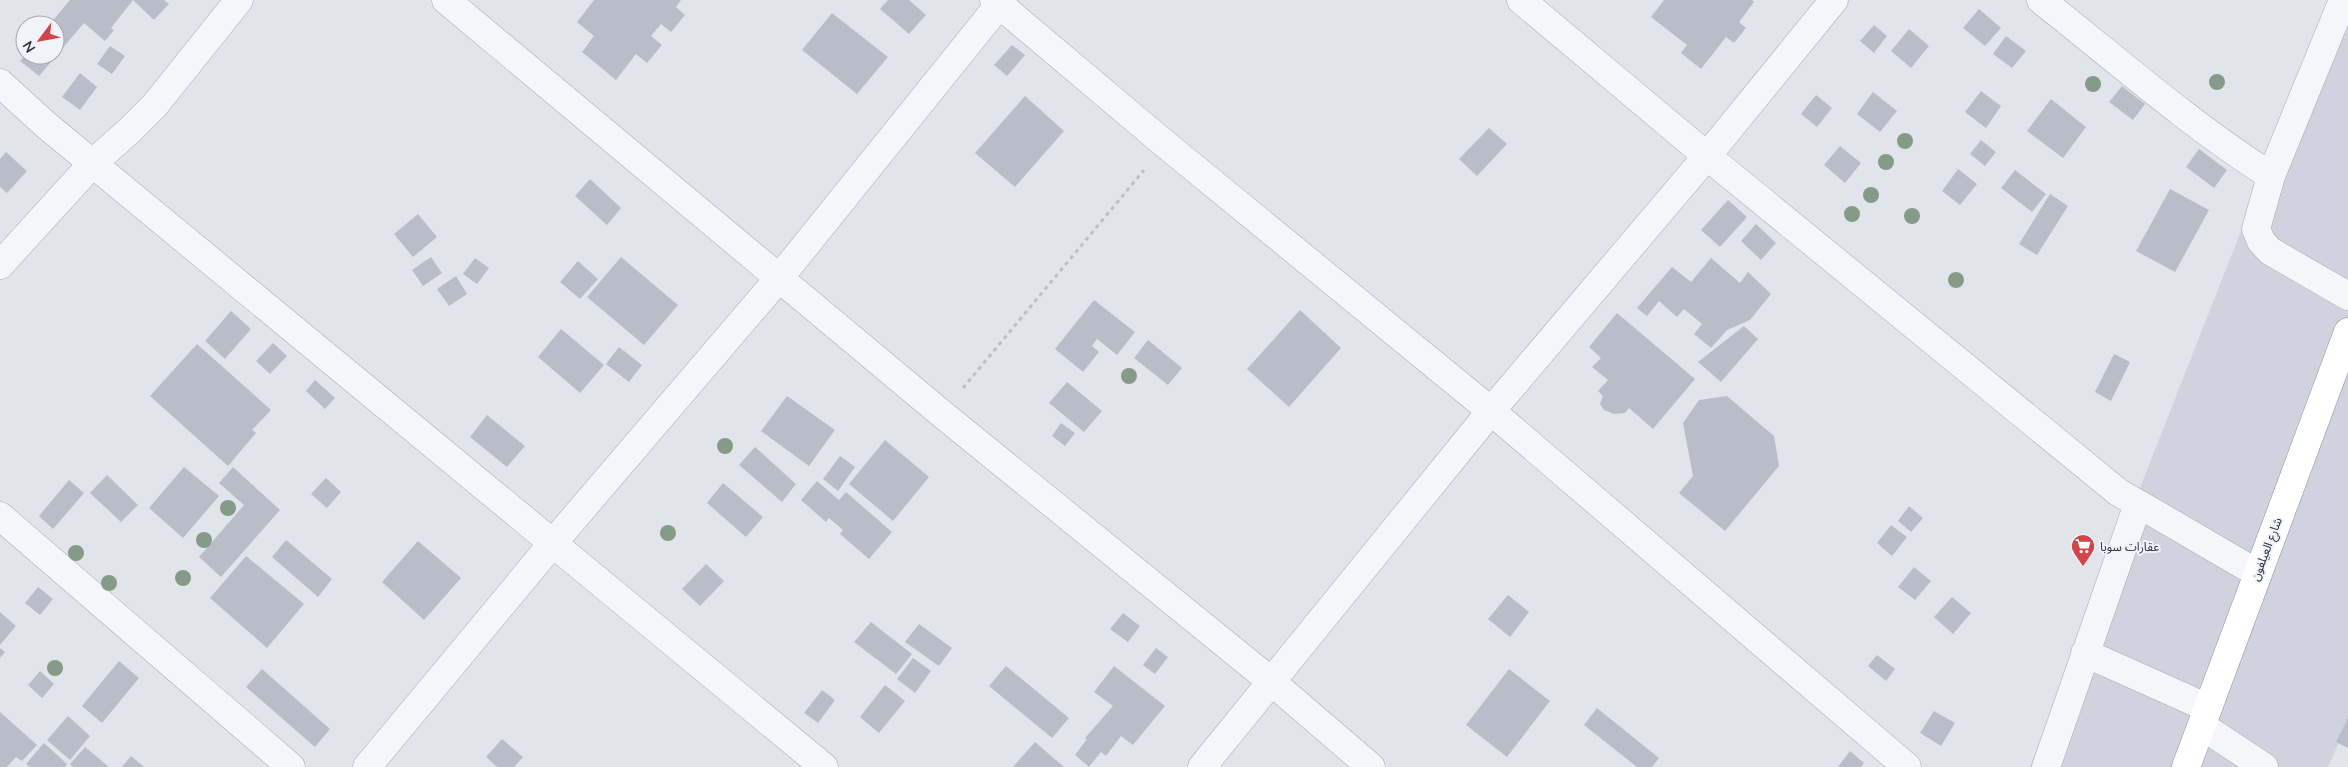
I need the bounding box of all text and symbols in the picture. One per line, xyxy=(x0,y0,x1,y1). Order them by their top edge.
north arrow xyxy=(15,15,65,65)
text: N xyxy=(19,38,39,56)
street label: شارع العيلفون xyxy=(2247,515,2287,584)
supermarket icon: عقارات سوبا xyxy=(2070,533,2096,567)
place label: عقارات سوبا xyxy=(2100,539,2159,554)

